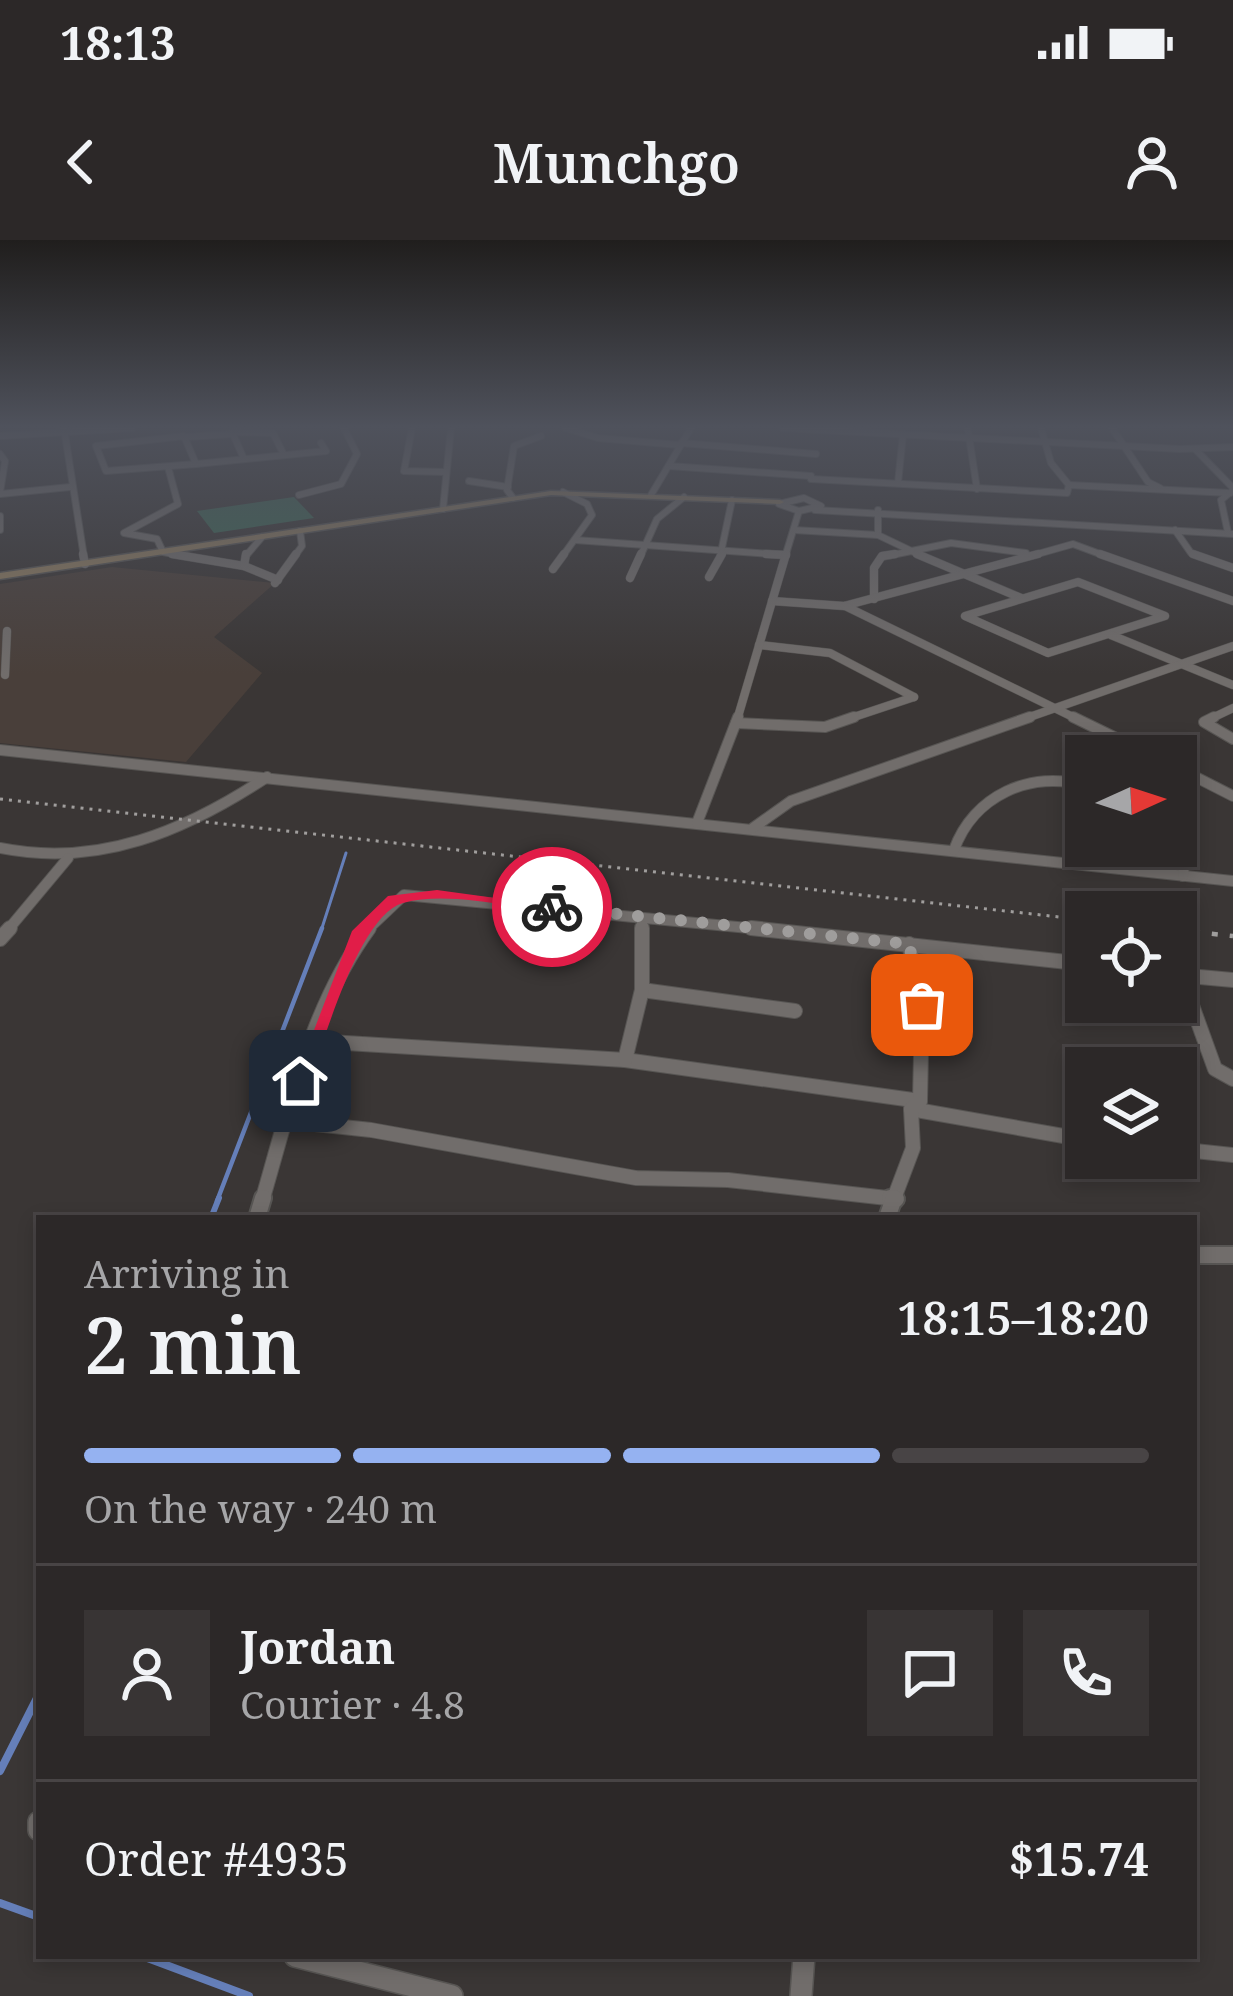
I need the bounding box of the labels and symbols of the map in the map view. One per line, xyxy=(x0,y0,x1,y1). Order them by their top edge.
north arrow xyxy=(1065,735,1197,867)
courier xyxy=(492,847,612,967)
pin xyxy=(871,954,973,1056)
pin xyxy=(249,1030,351,1132)

